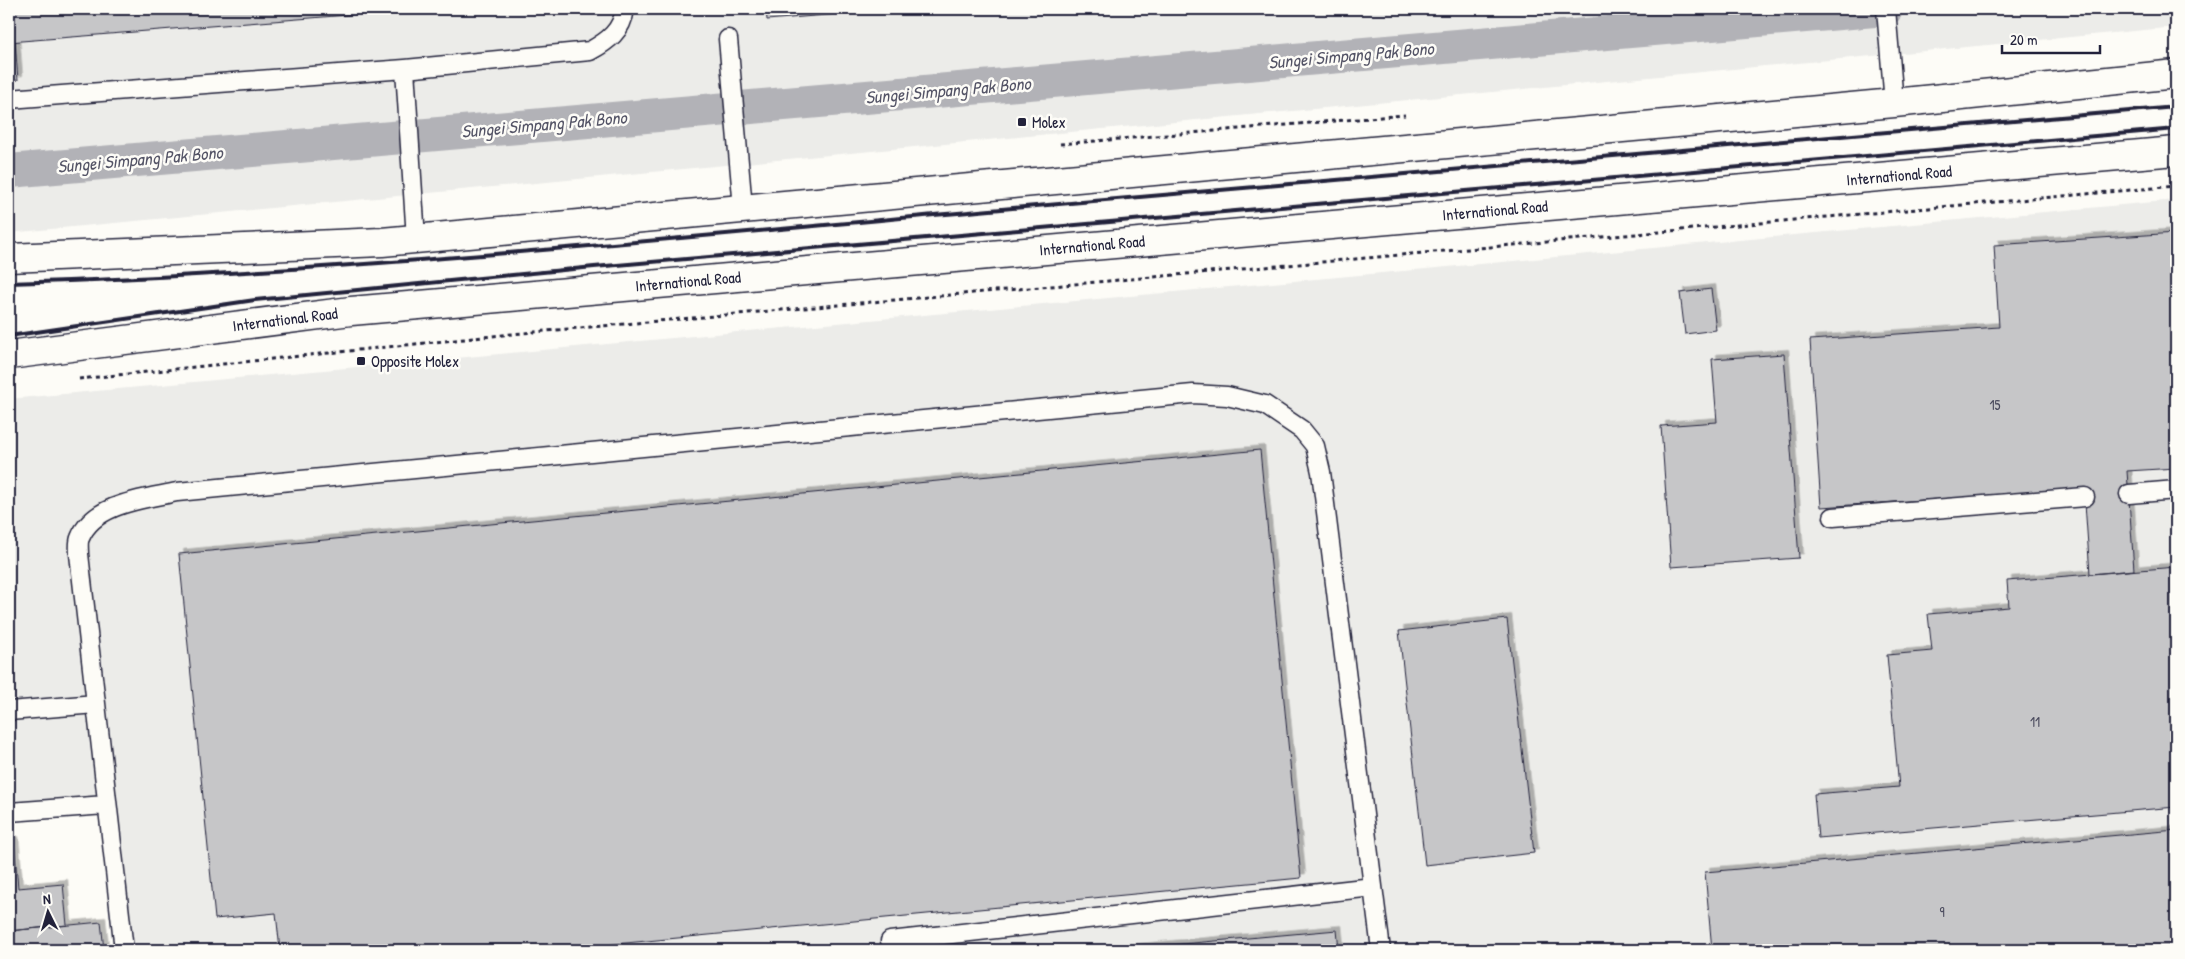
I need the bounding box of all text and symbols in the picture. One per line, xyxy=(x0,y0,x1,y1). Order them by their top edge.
scale bar xyxy=(2002,22,2100,54)
text: 20 m xyxy=(2010,29,2037,50)
water label: Sungei Simpang Pak Bono xyxy=(1267,35,1436,75)
water label: Sungei Simpang Pak Bono xyxy=(864,70,1033,110)
water label: Sungei Simpang Pak Bono xyxy=(460,104,629,144)
place label: Molex xyxy=(1032,111,1066,133)
marker: Molex xyxy=(1016,116,1028,128)
water label: Sungei Simpang Pak Bono xyxy=(56,139,225,179)
street label: International Road xyxy=(1845,159,1953,191)
street label: International Road xyxy=(1441,194,1549,226)
street label: International Road xyxy=(1038,229,1146,261)
street label: International Road xyxy=(634,265,742,297)
street label: International Road xyxy=(231,302,339,336)
place label: Opposite Molex xyxy=(371,350,459,372)
marker: Opposite Molex xyxy=(355,355,367,367)
house number: 15 xyxy=(1989,395,2001,414)
house number: 11 xyxy=(2030,712,2040,731)
north arrow xyxy=(22,886,72,936)
text: N xyxy=(42,889,52,908)
house number: 9 xyxy=(1939,902,1945,921)

